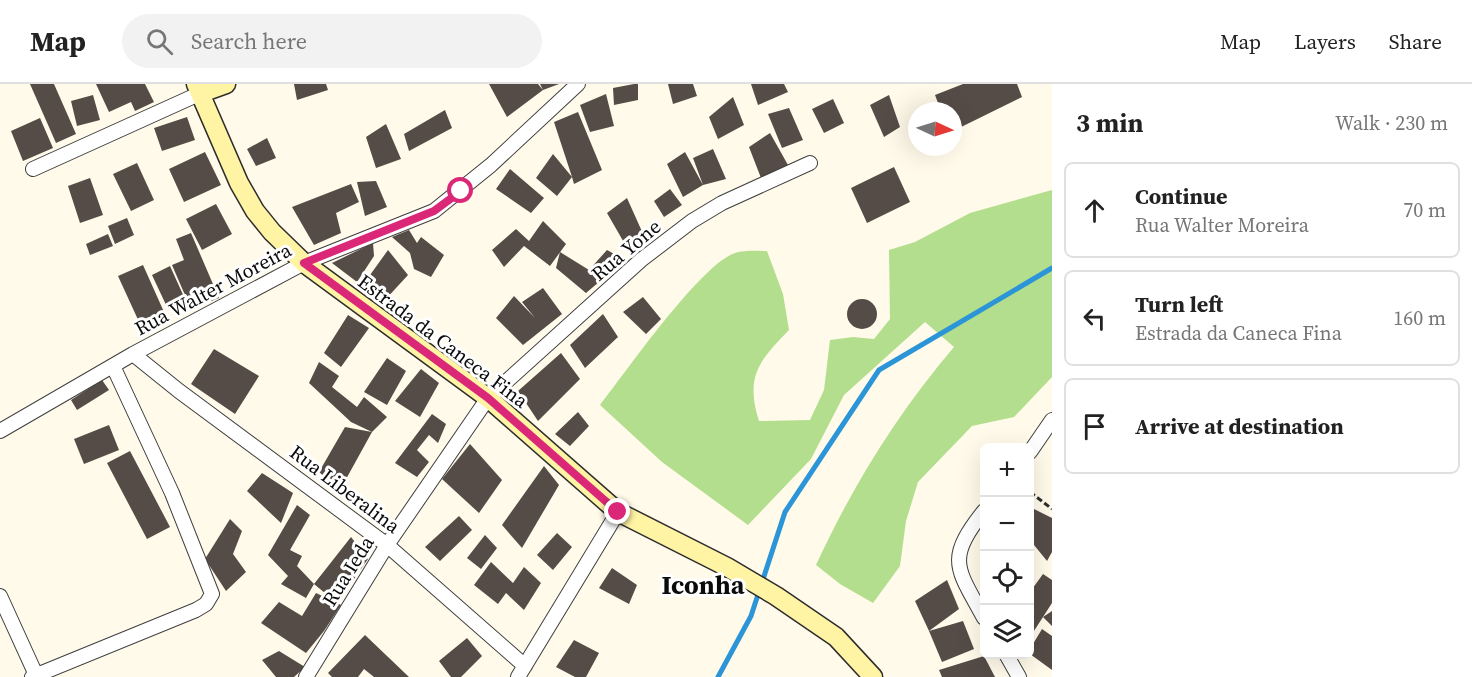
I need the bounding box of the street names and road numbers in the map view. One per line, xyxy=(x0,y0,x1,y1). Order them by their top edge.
street label: Rua Yone xyxy=(585,213,667,287)
street label: Rua Walter Moreira xyxy=(130,235,297,342)
street label: Estrada da Caneca Fina xyxy=(352,268,535,415)
street label: Rua Liberalina xyxy=(284,438,407,540)
street label: Rua Ieda xyxy=(316,530,381,611)

